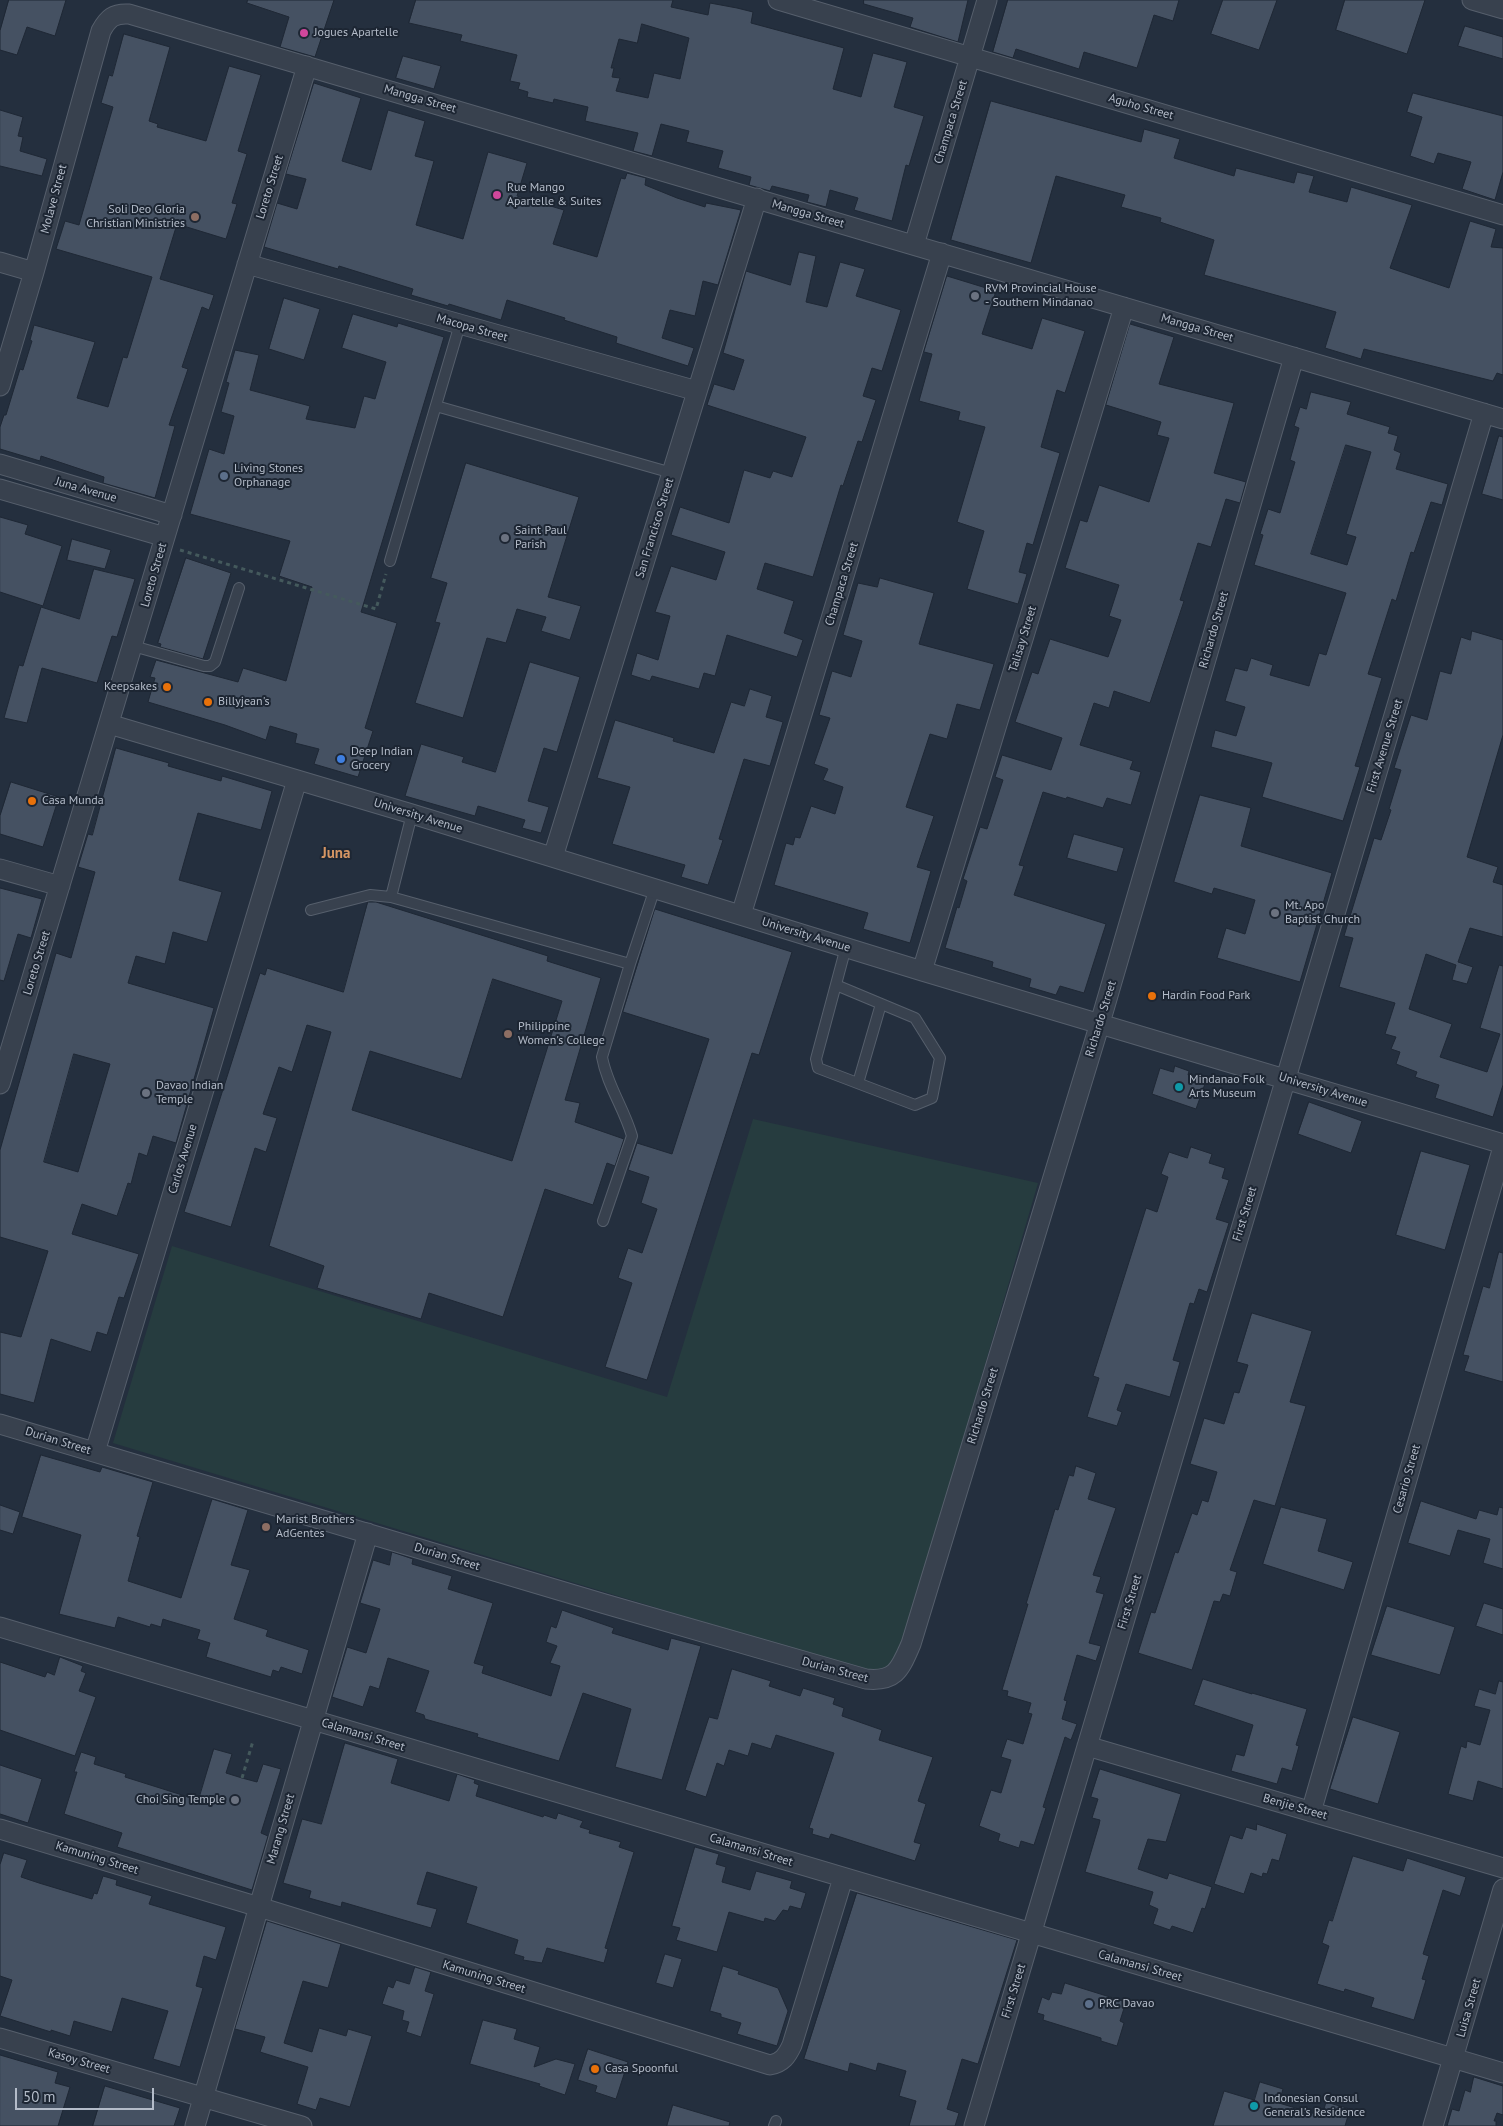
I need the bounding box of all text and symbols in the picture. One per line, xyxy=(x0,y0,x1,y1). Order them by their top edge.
place label: Jogues Apartelle xyxy=(314,26,398,40)
marker: Jogues Apartelle xyxy=(298,27,310,39)
street label: Champaca Street xyxy=(931,78,971,166)
street label: Mangga Street xyxy=(382,82,458,116)
street label: Aguho Street xyxy=(1107,91,1175,123)
street label: Loreto Street xyxy=(253,153,287,221)
street label: Molave Street xyxy=(38,163,70,235)
place label: Rue Mango Apartelle & Suites xyxy=(507,181,601,209)
marker: Rue Mango Apartelle & Suites xyxy=(491,189,503,201)
street label: Mangga Street xyxy=(770,197,846,231)
place label: Soli Deo Gloria Christian Ministries xyxy=(86,203,185,231)
marker: Soli Deo Gloria Christian Ministries xyxy=(189,211,201,223)
place label: RVM Provincial House - Southern Mindanao xyxy=(985,282,1097,310)
marker: RVM Provincial House - Southern Mindanao xyxy=(969,290,981,302)
street label: Macopa Street xyxy=(435,311,509,345)
street label: Mangga Street xyxy=(1159,311,1235,345)
place label: Living Stones Orphanage xyxy=(234,462,303,490)
marker: Living Stones Orphanage xyxy=(218,470,230,482)
street label: Juna Avenue xyxy=(54,474,118,506)
street label: San Francisco Street xyxy=(633,476,677,580)
place label: Saint Paul Parish xyxy=(515,524,567,552)
marker: Saint Paul Parish xyxy=(499,532,511,544)
street label: Champaca Street xyxy=(822,540,862,628)
street label: Loreto Street xyxy=(138,541,170,609)
street label: Richardo Street xyxy=(1196,590,1232,670)
street label: Talisay Street xyxy=(1006,604,1040,674)
place label: Keepsakes xyxy=(104,680,157,694)
marker: Keepsakes xyxy=(161,681,173,693)
place label: Billyjean's xyxy=(218,695,270,709)
marker: Billyjean's xyxy=(202,696,214,708)
street label: First Avenue Street xyxy=(1364,697,1406,795)
place label: Deep Indian Grocery xyxy=(351,745,413,773)
marker: Deep Indian Grocery xyxy=(335,753,347,765)
place label: Casa Munda xyxy=(42,794,104,808)
marker: Casa Munda xyxy=(26,795,38,807)
street label: University Avenue xyxy=(372,796,464,836)
district label: Juna xyxy=(322,845,350,863)
place label: Mt. Apo Baptist Church xyxy=(1285,899,1360,927)
marker: Mt. Apo Baptist Church xyxy=(1269,907,1281,919)
street label: University Avenue xyxy=(760,915,852,955)
street label: Loreto Street xyxy=(20,929,54,997)
street label: Richardo Street xyxy=(1083,979,1119,1059)
place label: Hardin Food Park xyxy=(1162,989,1250,1003)
marker: Hardin Food Park xyxy=(1146,990,1158,1002)
place label: Philippine Women's College xyxy=(518,1020,605,1048)
marker: Philippine Women's College xyxy=(502,1028,514,1040)
street label: University Avenue xyxy=(1277,1070,1369,1110)
place label: Mindanao Folk Arts Museum xyxy=(1189,1073,1265,1101)
place label: Davao Indian Temple xyxy=(156,1079,223,1107)
marker: Mindanao Folk Arts Museum xyxy=(1173,1081,1185,1093)
marker: Davao Indian Temple xyxy=(140,1087,152,1099)
street label: Carlos Avenue xyxy=(166,1122,200,1196)
street label: First Street xyxy=(1230,1185,1260,1243)
street label: Richardo Street xyxy=(965,1366,1001,1446)
street label: Durian Street xyxy=(23,1424,93,1458)
street label: Cesario Street xyxy=(1390,1443,1424,1515)
place label: Marist Brothers AdGentes xyxy=(276,1513,354,1541)
marker: Marist Brothers AdGentes xyxy=(260,1521,272,1533)
street label: Durian Street xyxy=(412,1540,482,1574)
street label: First Street xyxy=(1115,1573,1145,1631)
street label: Durian Street xyxy=(800,1654,870,1686)
street label: Calamansi Street xyxy=(320,1715,406,1755)
street label: Benjie Street xyxy=(1261,1791,1329,1823)
street label: Marang Street xyxy=(264,1792,298,1866)
place label: Choi Sing Temple xyxy=(136,1793,225,1807)
marker: Choi Sing Temple xyxy=(229,1794,241,1806)
street label: Calamansi Street xyxy=(708,1830,794,1870)
street label: Kamuning Street xyxy=(54,1839,140,1877)
street label: Calamansi Street xyxy=(1096,1947,1184,1985)
street label: Kamuning Street xyxy=(441,1958,527,1996)
street label: First Street xyxy=(999,1962,1029,2020)
street label: Luisa Street xyxy=(1454,1977,1484,2039)
place label: PRC Davao xyxy=(1099,1997,1154,2011)
marker: PRC Davao xyxy=(1083,1998,1095,2010)
street label: Kasoy Street xyxy=(46,2045,112,2077)
place label: Casa Spoonful xyxy=(605,2062,678,2076)
marker: Casa Spoonful xyxy=(589,2063,601,2075)
scale bar xyxy=(18,2078,156,2110)
text: 50 m xyxy=(23,2087,56,2106)
place label: Indonesian Consul General's Residence xyxy=(1264,2092,1365,2120)
marker: Indonesian Consul General's Residence xyxy=(1248,2100,1260,2112)

